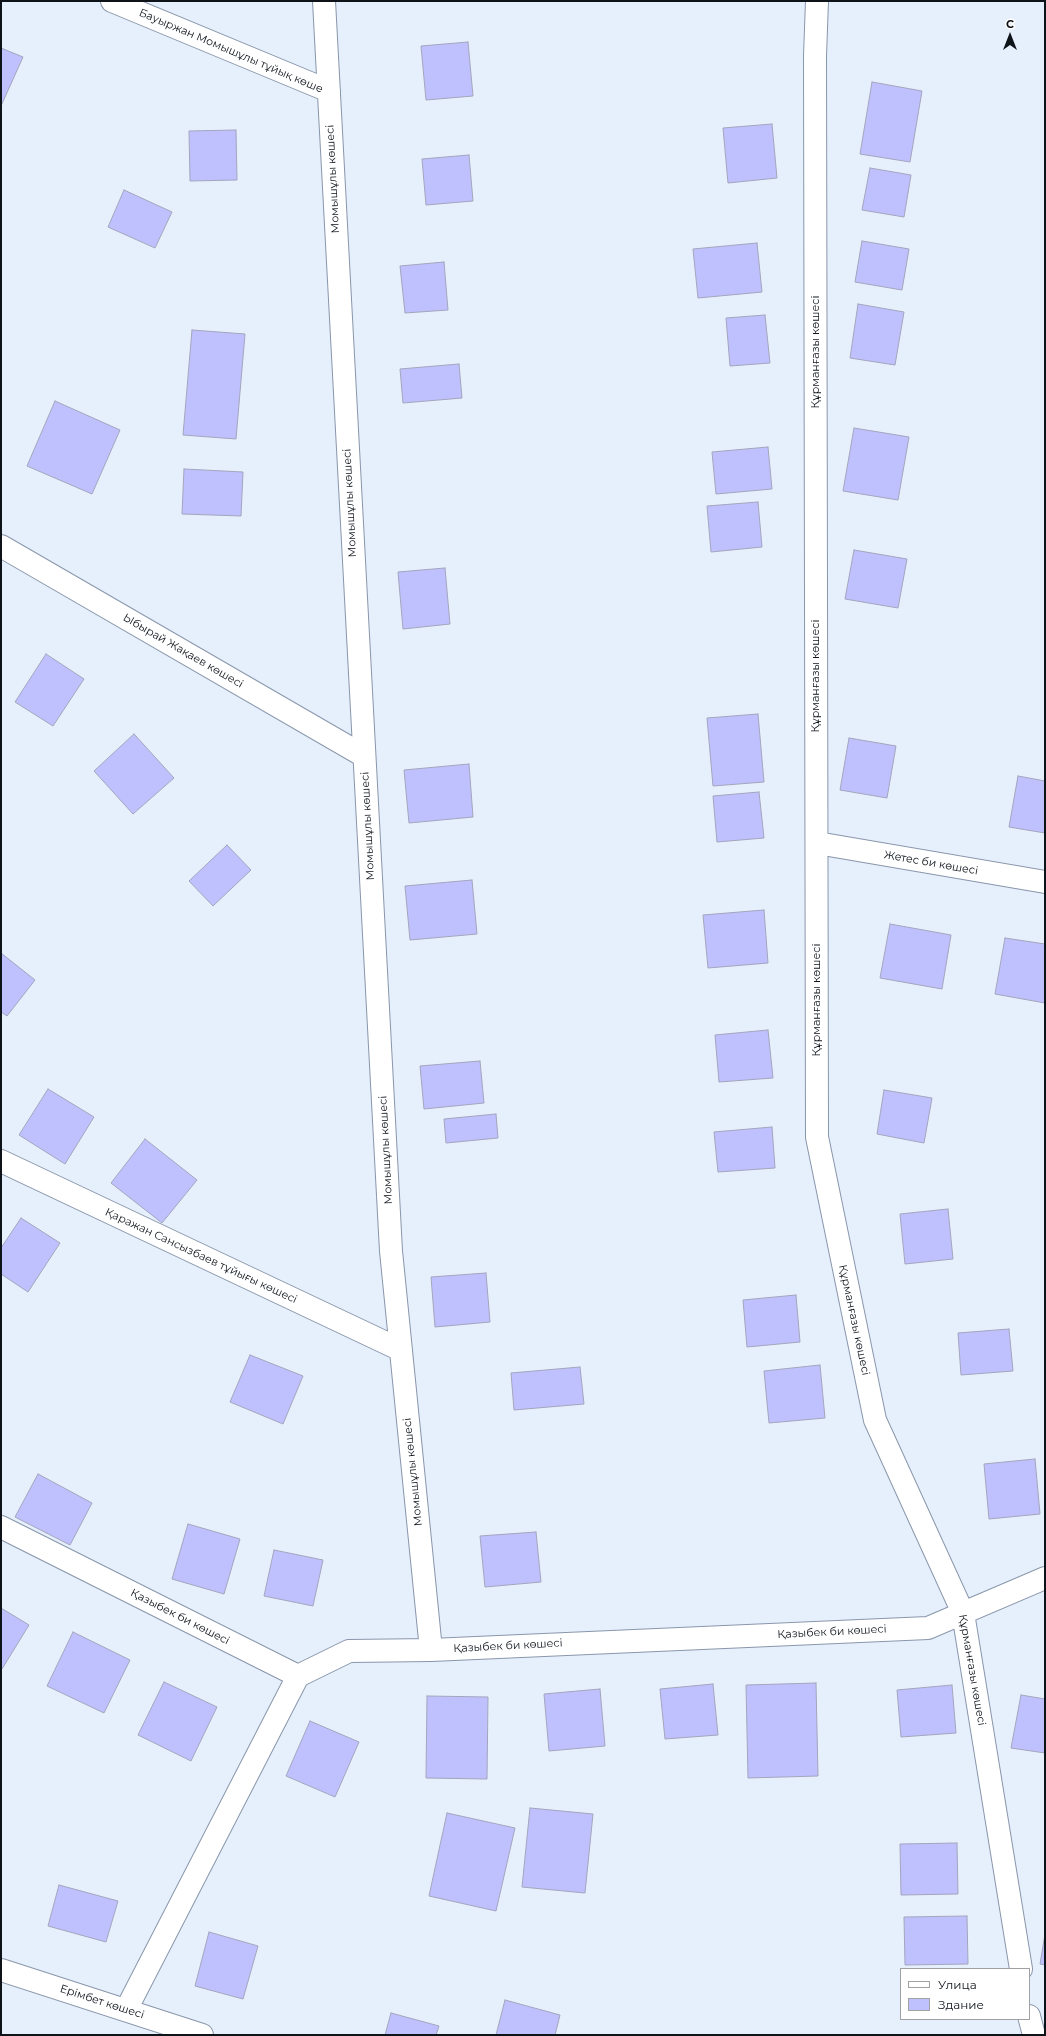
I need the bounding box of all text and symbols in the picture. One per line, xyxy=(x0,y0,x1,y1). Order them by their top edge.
street label: Бауыржан Момышұлы тұйық көше xyxy=(137,6,325,96)
north arrow xyxy=(990,16,1030,56)
text: С xyxy=(1006,17,1014,31)
street label: Момышұлы көшесі xyxy=(324,124,342,234)
street label: Құрманғазы көшесі xyxy=(809,296,823,408)
street label: Момышұлы көшесі xyxy=(341,448,359,558)
street label: Ыбырай Жақаев көшесі xyxy=(120,611,246,691)
street label: Құрманғазы көшесі xyxy=(809,620,823,732)
street label: Момышұлы көшесі xyxy=(359,771,377,881)
street label: Жетес би көшесі xyxy=(883,848,979,878)
street label: Құрманғазы көшесі xyxy=(810,944,824,1056)
street label: Момышұлы көшесі xyxy=(377,1095,395,1205)
street label: Қаражан Сансызбаев тұйығы көшесі xyxy=(103,1206,299,1306)
street label: Құрманғазы көшесі xyxy=(836,1263,872,1377)
street label: Момышұлы көшесі xyxy=(401,1417,425,1527)
street label: Қазыбек би көшесі xyxy=(128,1586,232,1648)
street label: Құрманғазы көшесі xyxy=(956,1613,988,1727)
street label: Қазыбек би көшесі xyxy=(777,1623,887,1641)
street label: Қазыбек би көшесі xyxy=(453,1637,563,1655)
legend xyxy=(900,1968,1030,2020)
text: Улица xyxy=(938,1977,977,1992)
street label: Ерімбет көшесі xyxy=(58,1982,146,2022)
text: Здание xyxy=(938,1997,984,2012)

